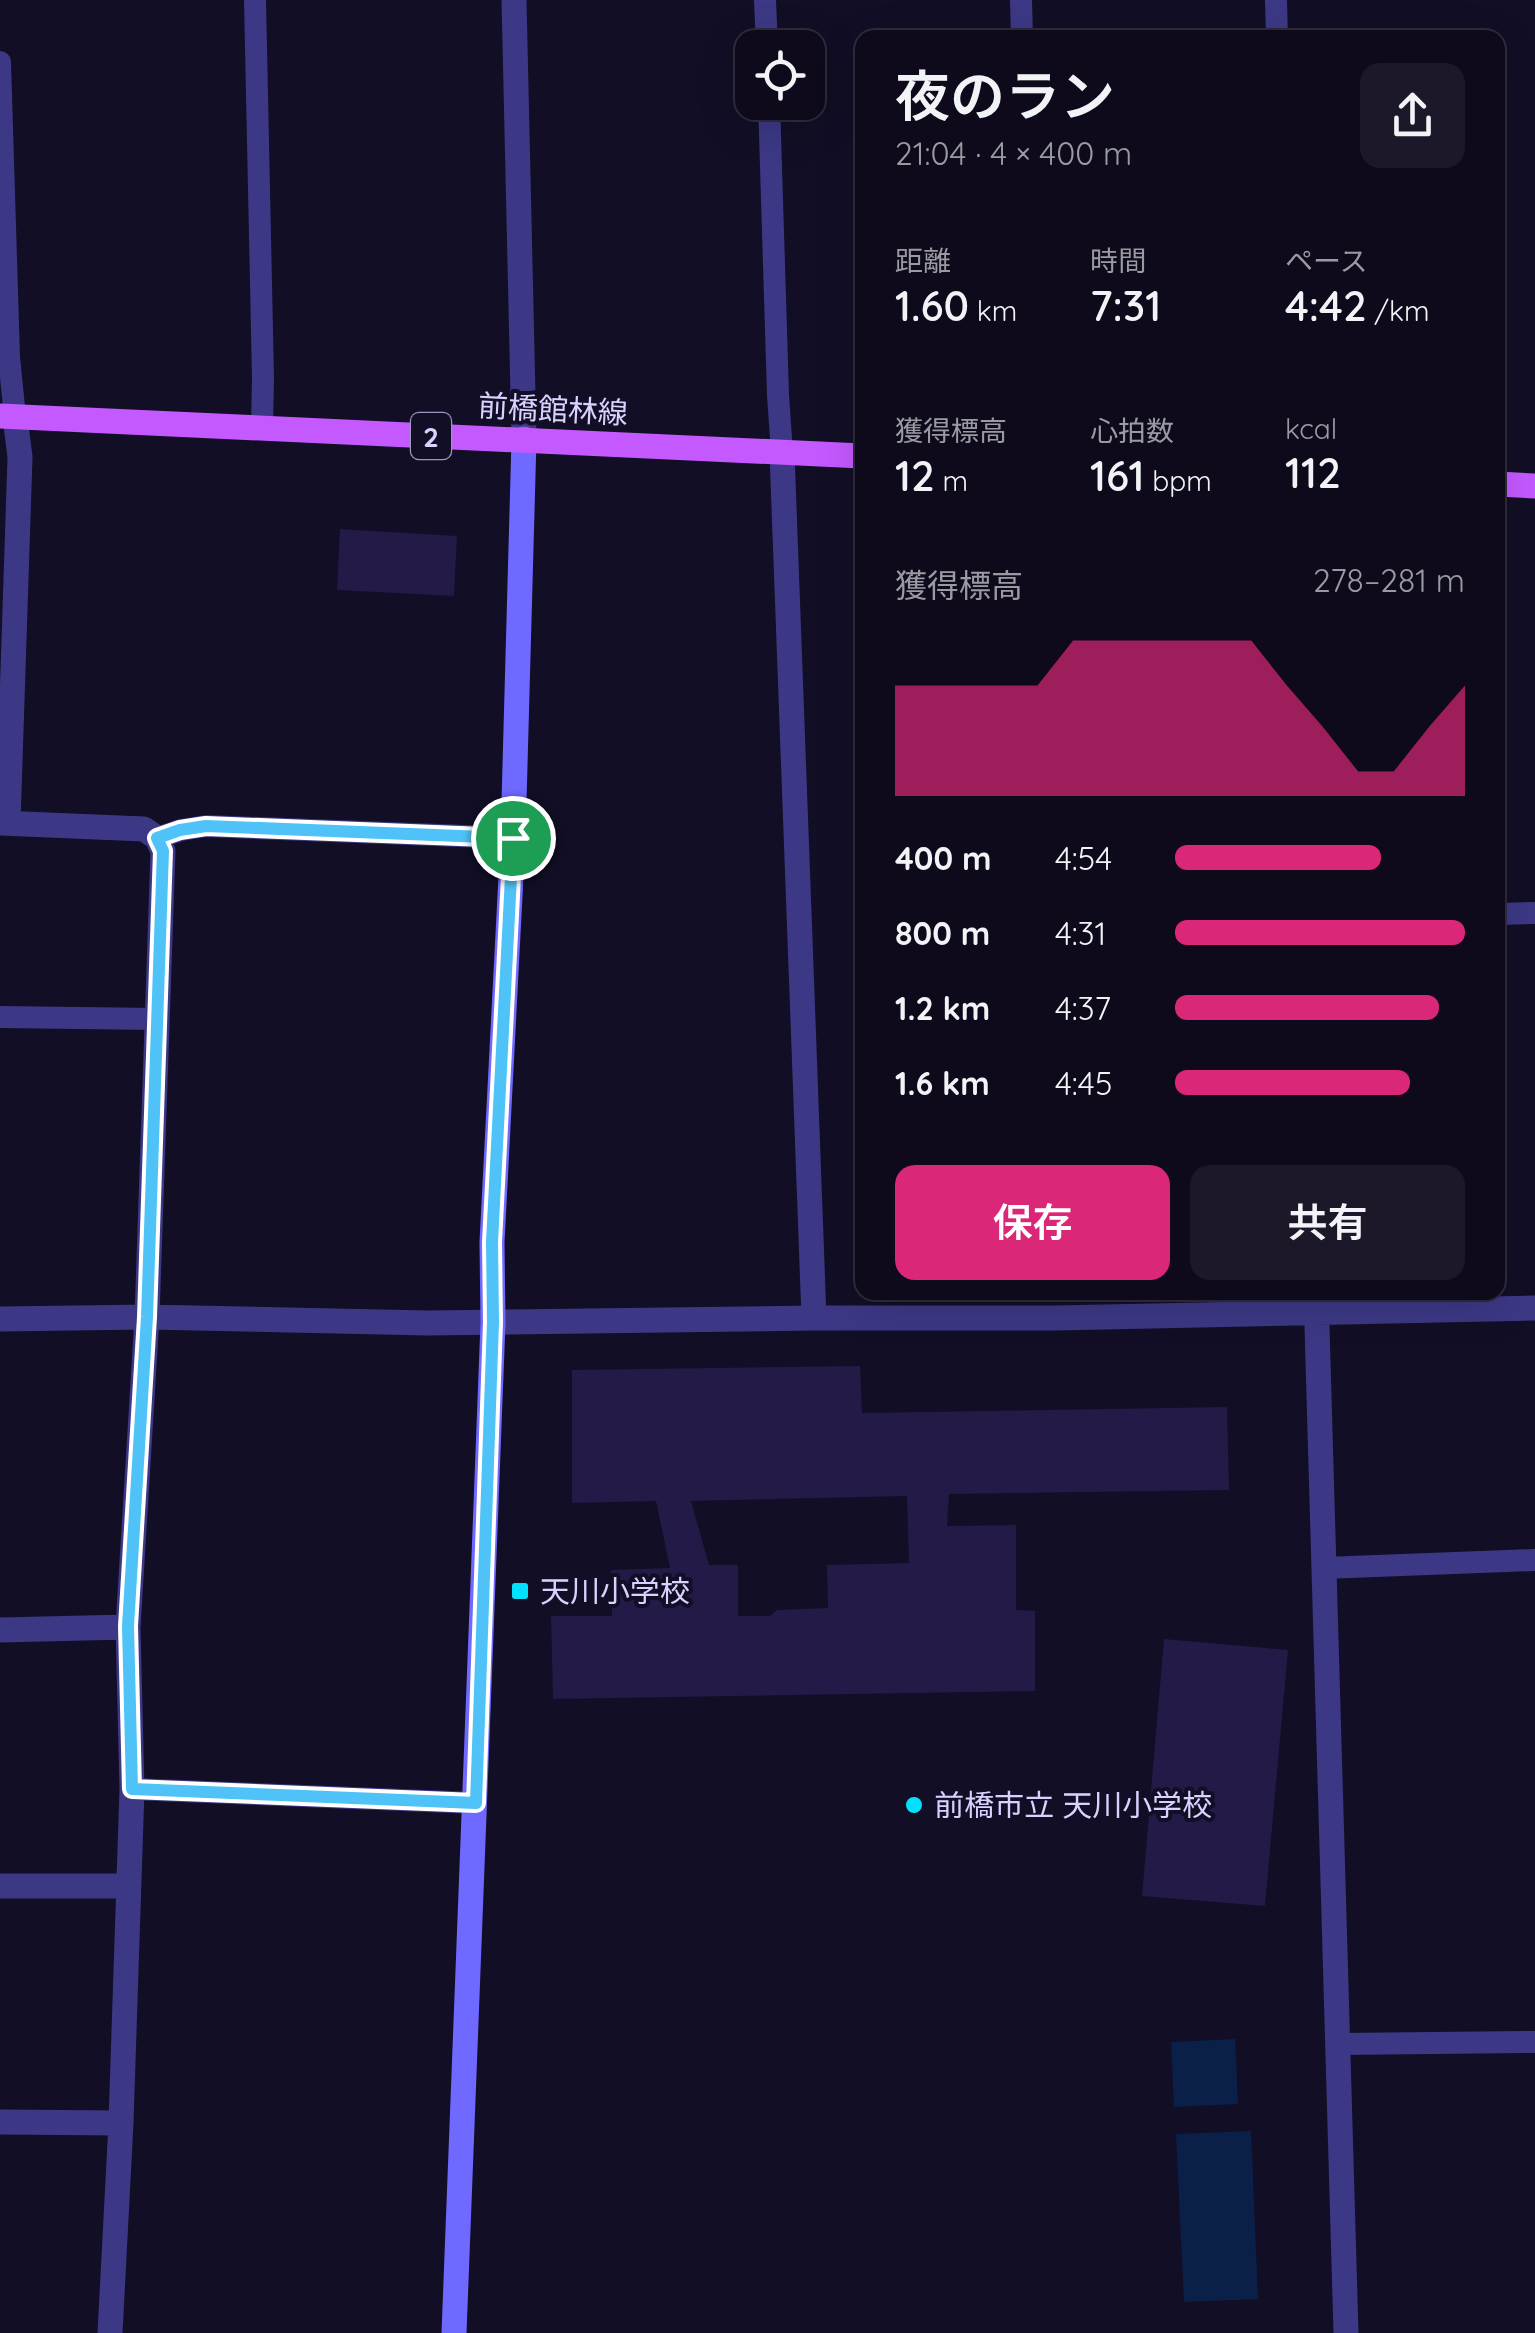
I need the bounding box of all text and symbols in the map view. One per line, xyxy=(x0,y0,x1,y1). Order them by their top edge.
map controls xyxy=(735,30,825,120)
button: locate xyxy=(735,30,825,120)
text: 夜のラン xyxy=(895,61,1115,130)
button: share xyxy=(1360,63,1465,168)
text: 21:04 · 4 × 400 m xyxy=(895,133,1132,173)
text: 距離 xyxy=(895,243,951,278)
text: 時間 xyxy=(1090,243,1146,278)
text: ペース xyxy=(1285,243,1368,278)
text: 1.60 xyxy=(895,279,969,332)
text: 7:31 xyxy=(1090,279,1161,332)
text: 4:42 xyxy=(1285,279,1367,332)
text: km xyxy=(969,293,1017,328)
text: /km xyxy=(1367,293,1429,328)
street label: 前橋館林線 xyxy=(477,386,629,432)
text: kcal xyxy=(1285,411,1337,446)
road number: 2 xyxy=(411,413,451,459)
text: 獲得標高 xyxy=(895,413,1007,448)
text: 心拍数 xyxy=(1090,413,1174,448)
text: 112 xyxy=(1285,446,1341,499)
text: 12 xyxy=(895,449,935,502)
text: 161 xyxy=(1090,449,1145,502)
text: m xyxy=(935,463,968,498)
text: bpm xyxy=(1145,463,1212,498)
text: 278–281 m xyxy=(1313,560,1465,600)
text: 獲得標高 xyxy=(895,565,1023,605)
pin xyxy=(471,796,556,881)
icon: arrive xyxy=(486,811,541,866)
text: 400 m xyxy=(895,838,992,878)
text: 4:54 xyxy=(1055,838,1112,878)
text: 800 m xyxy=(895,913,990,953)
text: 4:31 xyxy=(1055,913,1106,953)
text: 1.2 km xyxy=(895,988,990,1028)
text: 4:37 xyxy=(1055,988,1111,1028)
text: 1.6 km xyxy=(895,1063,990,1103)
text: 4:45 xyxy=(1055,1063,1112,1103)
button: 保存 xyxy=(895,1165,1170,1280)
button: 共有 xyxy=(1190,1165,1465,1280)
place label: 天川小学校 xyxy=(540,1572,690,1610)
marker: 天川小学校 xyxy=(509,1580,531,1602)
place label: 前橋市立 天川小学校 xyxy=(934,1786,1212,1824)
marker: 前橋市立 天川小学校 xyxy=(903,1794,925,1816)

